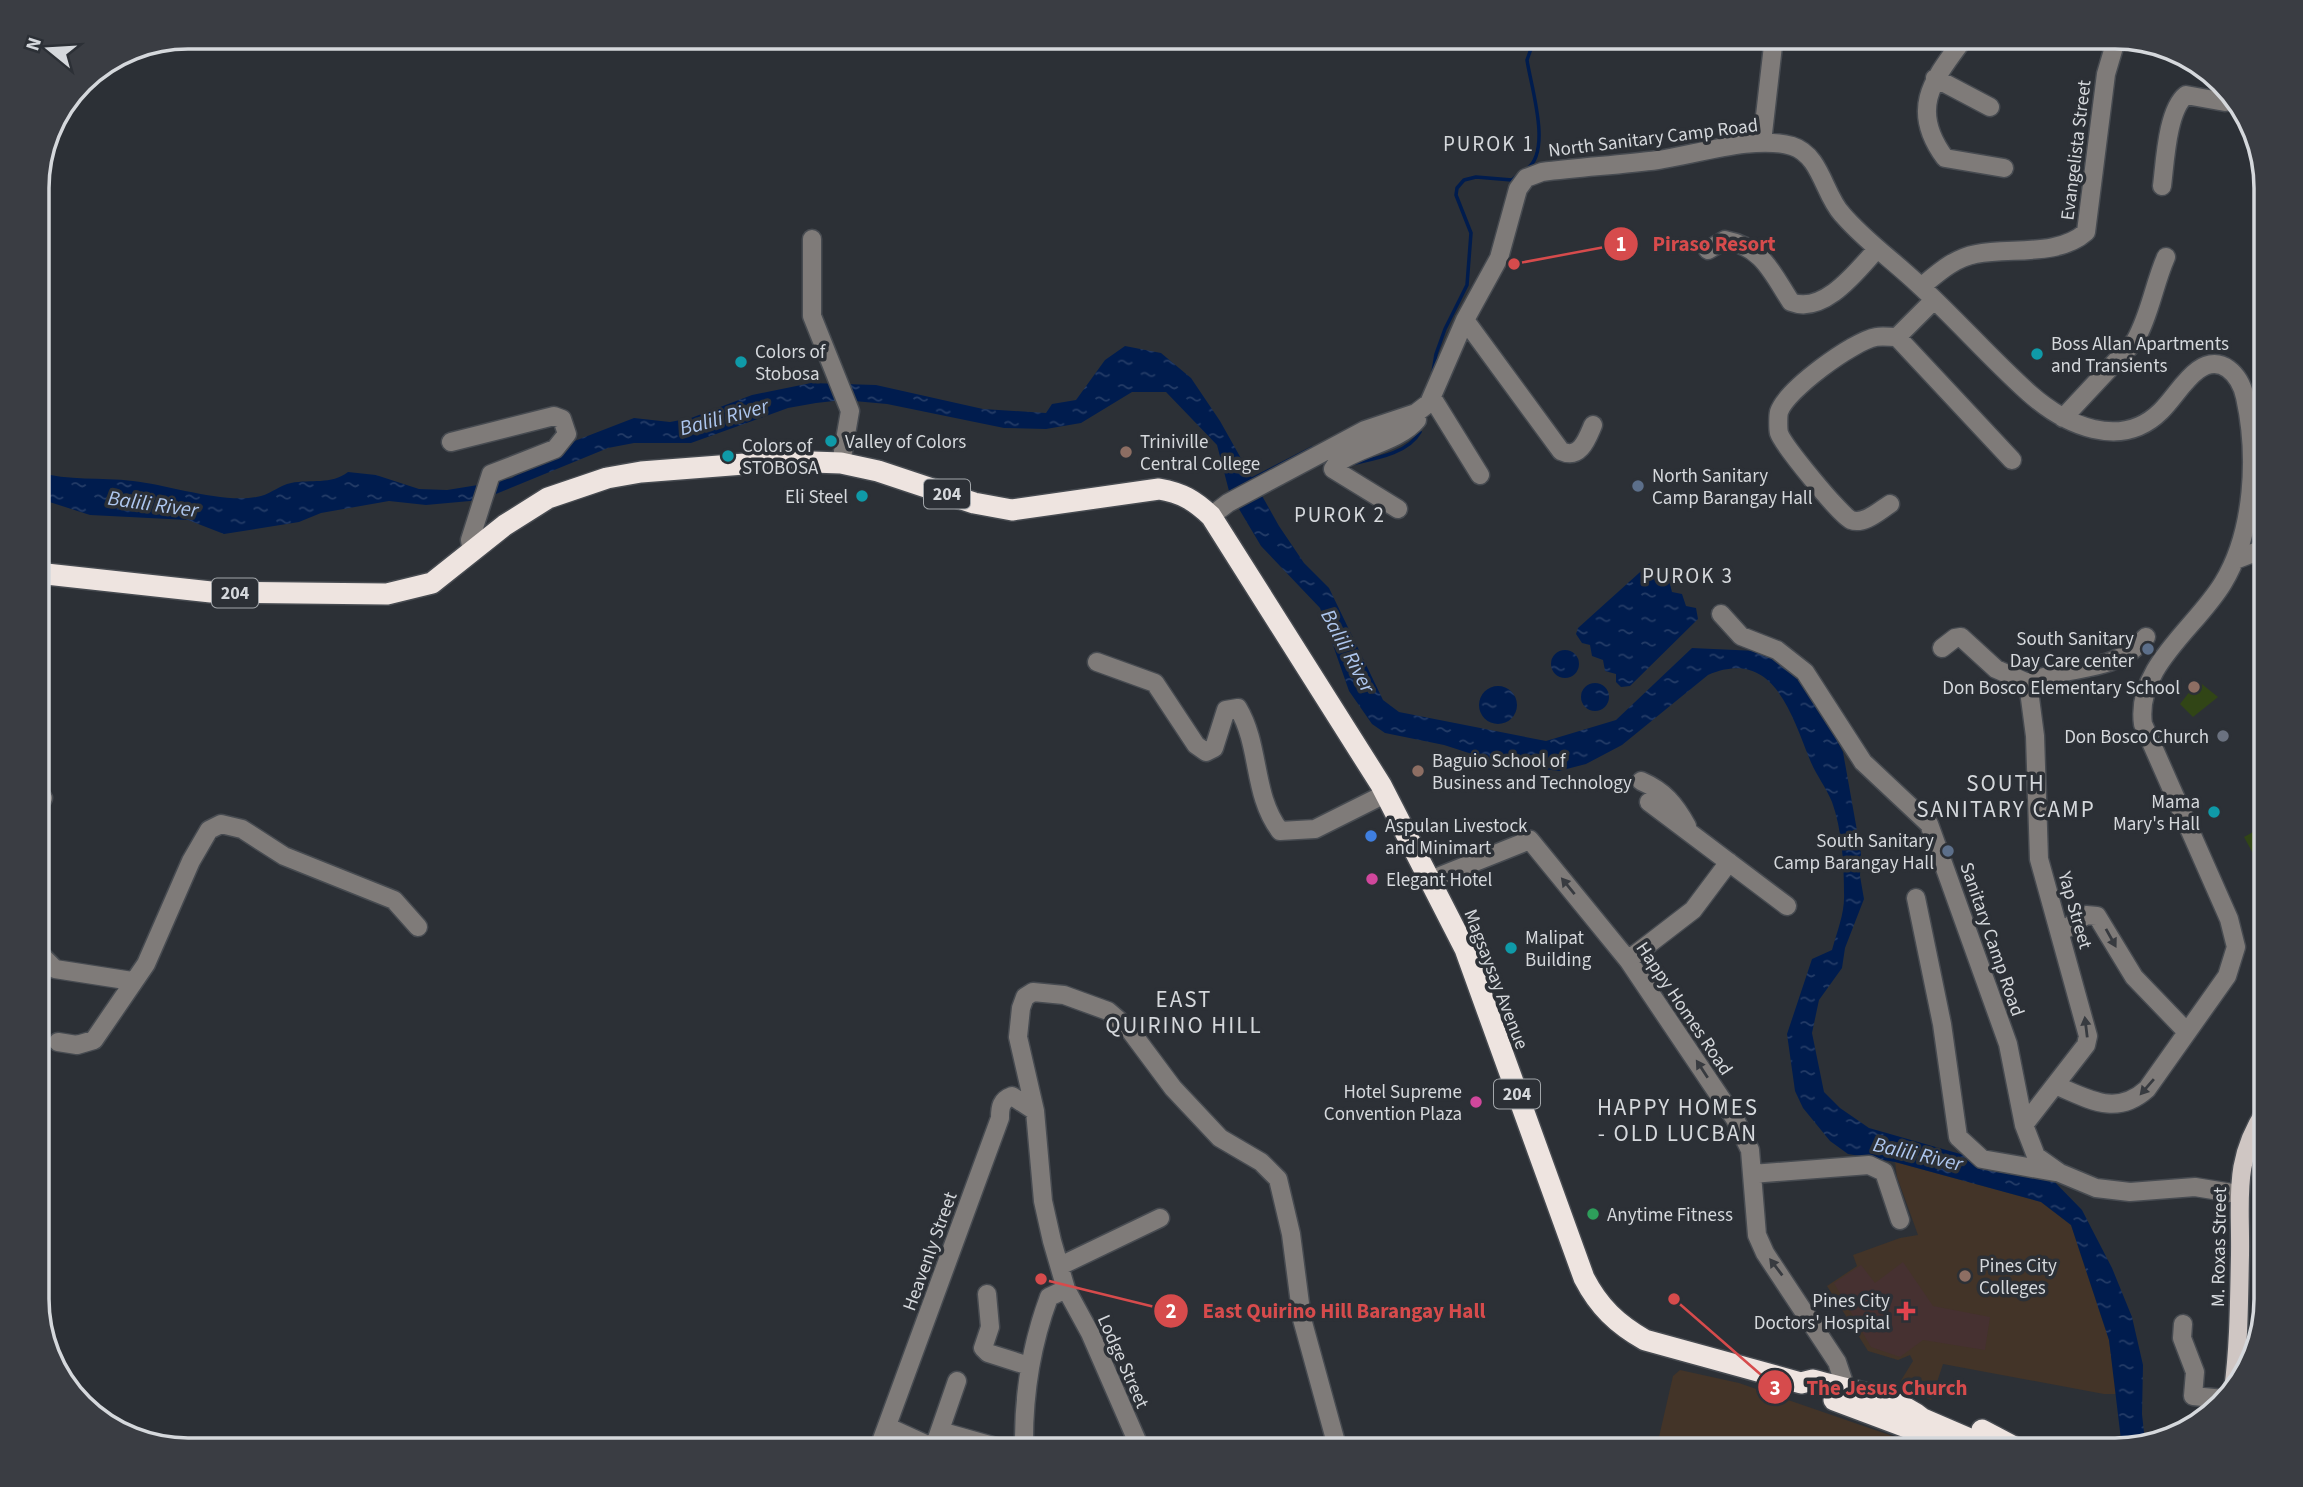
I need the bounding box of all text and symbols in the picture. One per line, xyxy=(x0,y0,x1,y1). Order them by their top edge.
north arrow xyxy=(14,14,84,84)
text: N xyxy=(19,34,49,54)
street label: Evangelista Street xyxy=(2054,78,2099,222)
street label: North Sanitary Camp Road xyxy=(1547,112,1760,165)
district label: PUROK 1 xyxy=(1443,129,1535,159)
callout: Piraso Resort xyxy=(1603,223,1789,265)
text: 1 xyxy=(1615,229,1627,259)
text: Piraso Resort xyxy=(1652,229,1776,259)
place label: Boss Allan Apartments and Transients xyxy=(2051,331,2229,380)
place label: Colors of Stobosa xyxy=(755,339,827,388)
marker: Boss Allan Apartments and Transients xyxy=(2029,346,2045,362)
marker: Colors of Stobosa xyxy=(733,354,749,370)
water label: Balili River xyxy=(676,391,773,443)
place label: Valley of Colors xyxy=(845,429,966,456)
place label: Triniville Central College xyxy=(1140,429,1260,478)
place label: Colors of STOBOSA xyxy=(742,433,819,482)
marker: Valley of Colors xyxy=(823,433,839,449)
marker: Triniville Central College xyxy=(1118,444,1134,460)
marker: Colors of STOBOSA xyxy=(720,448,736,464)
place label: North Sanitary Camp Barangay Hall xyxy=(1652,463,1813,512)
marker: North Sanitary Camp Barangay Hall xyxy=(1630,478,1646,494)
road number: 204 xyxy=(924,480,970,508)
water label: Balili River xyxy=(106,483,201,525)
place label: Eli Steel xyxy=(785,484,848,511)
marker: Eli Steel xyxy=(854,488,870,504)
district label: PUROK 2 xyxy=(1294,500,1386,530)
district label: PUROK 3 xyxy=(1642,561,1734,591)
road number: 204 xyxy=(212,578,258,608)
water label: Balili River xyxy=(1313,604,1383,699)
place label: South Sanitary Day Care center xyxy=(2010,626,2134,675)
marker: South Sanitary Day Care center xyxy=(2140,641,2156,657)
place label: Don Bosco Elementary School xyxy=(1942,675,2180,702)
marker: Don Bosco Elementary School xyxy=(2186,679,2202,695)
place label: Don Bosco Church xyxy=(2064,724,2209,751)
marker: Don Bosco Church xyxy=(2215,728,2231,744)
place label: Baguio School of Business and Technology xyxy=(1432,748,1632,797)
marker: Baguio School of Business and Technology xyxy=(1410,763,1426,779)
district label: SOUTH SANITARY CAMP xyxy=(1916,767,2096,826)
place label: Mama Mary's Hall xyxy=(2113,789,2200,838)
marker: Mama Mary's Hall xyxy=(2206,804,2222,820)
place label: Aspulan Livestock and Minimart xyxy=(1385,813,1528,862)
marker: Aspulan Livestock and Minimart xyxy=(1363,828,1379,844)
place label: South Sanitary Camp Barangay Hall xyxy=(1773,828,1934,877)
marker: South Sanitary Camp Barangay Hall xyxy=(1940,843,1956,859)
street label: Sanitary Camp Road xyxy=(1953,859,2031,1020)
place label: Elegant Hotel xyxy=(1386,867,1492,894)
street label: Yap Street xyxy=(2050,868,2099,953)
marker: Elegant Hotel xyxy=(1364,871,1380,887)
one-way arrow xyxy=(1561,878,1576,895)
street label: Magsaysay Avenue xyxy=(1456,906,1535,1054)
place label: Malipat Building xyxy=(1525,925,1592,974)
one-way arrow xyxy=(2105,928,2117,947)
street label: Happy Homes Road xyxy=(1629,937,1739,1081)
marker: Malipat Building xyxy=(1503,940,1519,956)
district label: EAST QUIRINO HILL xyxy=(1105,983,1263,1042)
one-way arrow xyxy=(2080,1016,2091,1038)
one-way arrow xyxy=(1696,1060,1709,1079)
one-way arrow xyxy=(2139,1078,2155,1096)
place label: Hotel Supreme Convention Plaza xyxy=(1324,1079,1462,1128)
road number: 204 xyxy=(1494,1079,1540,1108)
district label: HAPPY HOMES - OLD LUCBAN xyxy=(1597,1091,1759,1150)
marker: Hotel Supreme Convention Plaza xyxy=(1468,1094,1484,1110)
water label: Balili River xyxy=(1870,1129,1967,1179)
street label: M. Roxas Street xyxy=(2205,1186,2234,1307)
street label: Heavenly Street xyxy=(896,1188,965,1315)
place label: Anytime Fitness xyxy=(1607,1202,1733,1229)
marker: Anytime Fitness xyxy=(1585,1206,1601,1222)
place label: Pines City Colleges xyxy=(1979,1253,2057,1302)
one-way arrow xyxy=(1769,1258,1783,1276)
marker: Pines City Colleges xyxy=(1957,1268,1973,1284)
place label: Pines City Doctors' Hospital xyxy=(1754,1288,1890,1337)
callout: East Quirino Hill Barangay Hall xyxy=(1154,1290,1499,1332)
text: 2 xyxy=(1165,1296,1177,1326)
text: East Quirino Hill Barangay Hall xyxy=(1203,1296,1485,1326)
marker: Pines City Doctors' Hospital xyxy=(1896,1301,1916,1321)
street label: Lodge Street xyxy=(1090,1310,1156,1413)
callout: The Jesus Church xyxy=(1757,1366,1981,1408)
text: 3 xyxy=(1769,1373,1781,1403)
text: The Jesus Church xyxy=(1806,1373,1968,1403)

